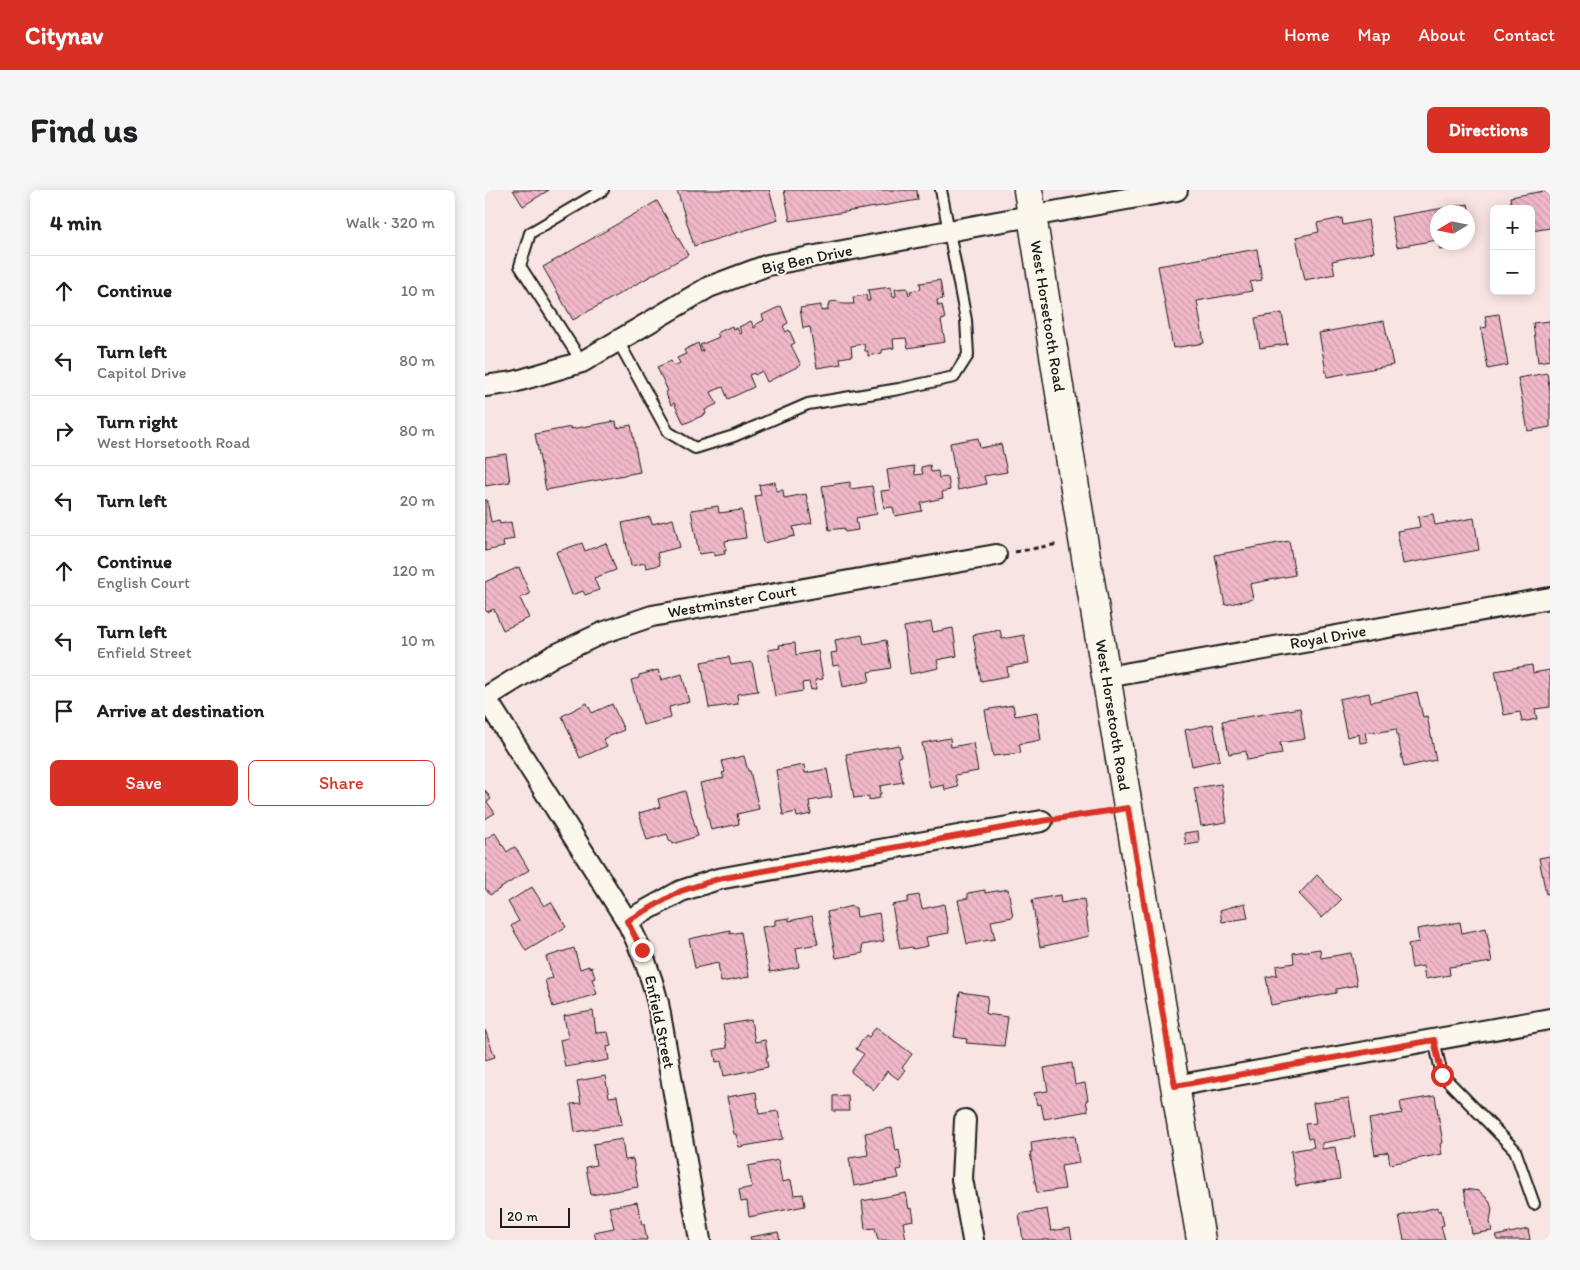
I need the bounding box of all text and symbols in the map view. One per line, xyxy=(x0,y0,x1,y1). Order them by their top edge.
text: Citynav xyxy=(25,21,103,50)
text: Home xyxy=(1284,24,1330,46)
text: Map xyxy=(1358,24,1391,46)
text: About xyxy=(1419,24,1465,46)
text: Contact xyxy=(1493,24,1555,46)
button: Directions xyxy=(1427,107,1550,153)
text: Find us xyxy=(30,109,138,151)
north arrow xyxy=(1430,205,1475,250)
map controls xyxy=(1490,205,1535,295)
button: + xyxy=(1490,205,1535,250)
text: 4 min xyxy=(50,210,102,235)
text: Walk · 320 m xyxy=(346,213,435,232)
street label: West Horsetooth Road xyxy=(1027,239,1069,394)
street label: Big Ben Drive xyxy=(760,240,854,278)
button: − xyxy=(1490,250,1535,295)
icon: ahead xyxy=(50,277,78,305)
text: Continue xyxy=(97,279,172,302)
text: 10 m xyxy=(401,281,435,300)
text: Turn left xyxy=(97,340,167,363)
icon: left xyxy=(50,347,78,375)
text: 80 m xyxy=(399,351,435,370)
text: Capitol Drive xyxy=(97,363,186,382)
text: Turn right xyxy=(97,410,178,433)
icon: right xyxy=(50,417,78,445)
text: 80 m xyxy=(399,421,435,440)
text: West Horsetooth Road xyxy=(97,433,250,452)
icon: left xyxy=(50,487,78,515)
text: Turn left xyxy=(97,489,167,512)
text: 20 m xyxy=(400,491,435,510)
text: Continue xyxy=(97,550,172,573)
icon: ahead xyxy=(50,557,78,585)
text: 120 m xyxy=(392,561,435,580)
text: English Court xyxy=(97,573,190,592)
street label: Westminster Court xyxy=(666,580,798,622)
text: Turn left xyxy=(97,620,167,643)
street label: Royal Drive xyxy=(1289,621,1367,653)
icon: left xyxy=(50,627,78,655)
text: 10 m xyxy=(401,631,435,650)
street label: West Horsetooth Road xyxy=(1092,638,1134,793)
text: Enfield Street xyxy=(97,643,192,662)
icon: arrive xyxy=(50,697,78,725)
text: Arrive at destination xyxy=(97,699,264,722)
button: Save xyxy=(50,760,238,806)
button: Share xyxy=(248,760,435,806)
route end xyxy=(631,939,654,962)
street label: Enfield Street xyxy=(641,974,679,1070)
route start xyxy=(1431,1064,1454,1087)
scale bar xyxy=(500,1205,570,1228)
text: 20 m xyxy=(507,1208,538,1225)

